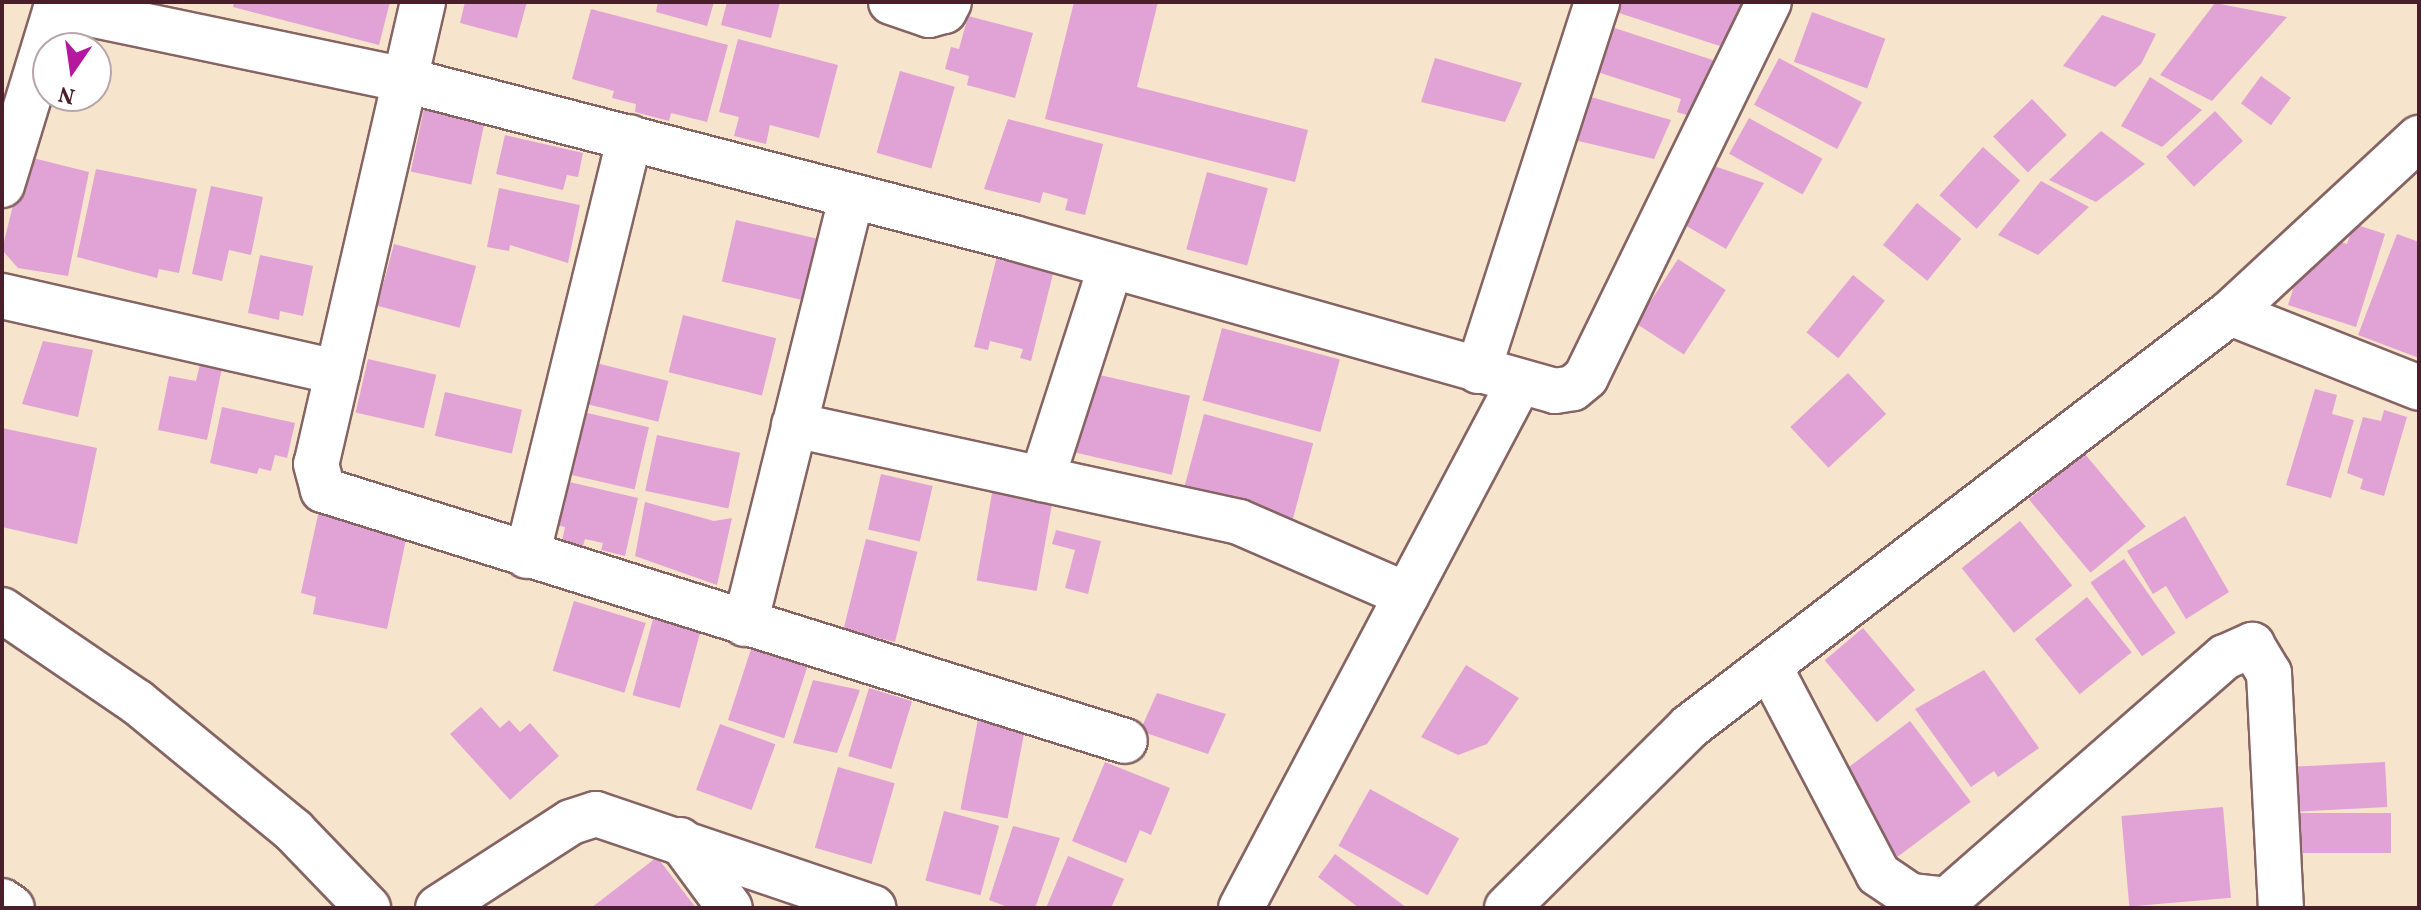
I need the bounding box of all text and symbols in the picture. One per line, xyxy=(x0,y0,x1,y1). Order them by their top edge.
north arrow xyxy=(32,32,112,112)
text: N xyxy=(56,77,78,111)

